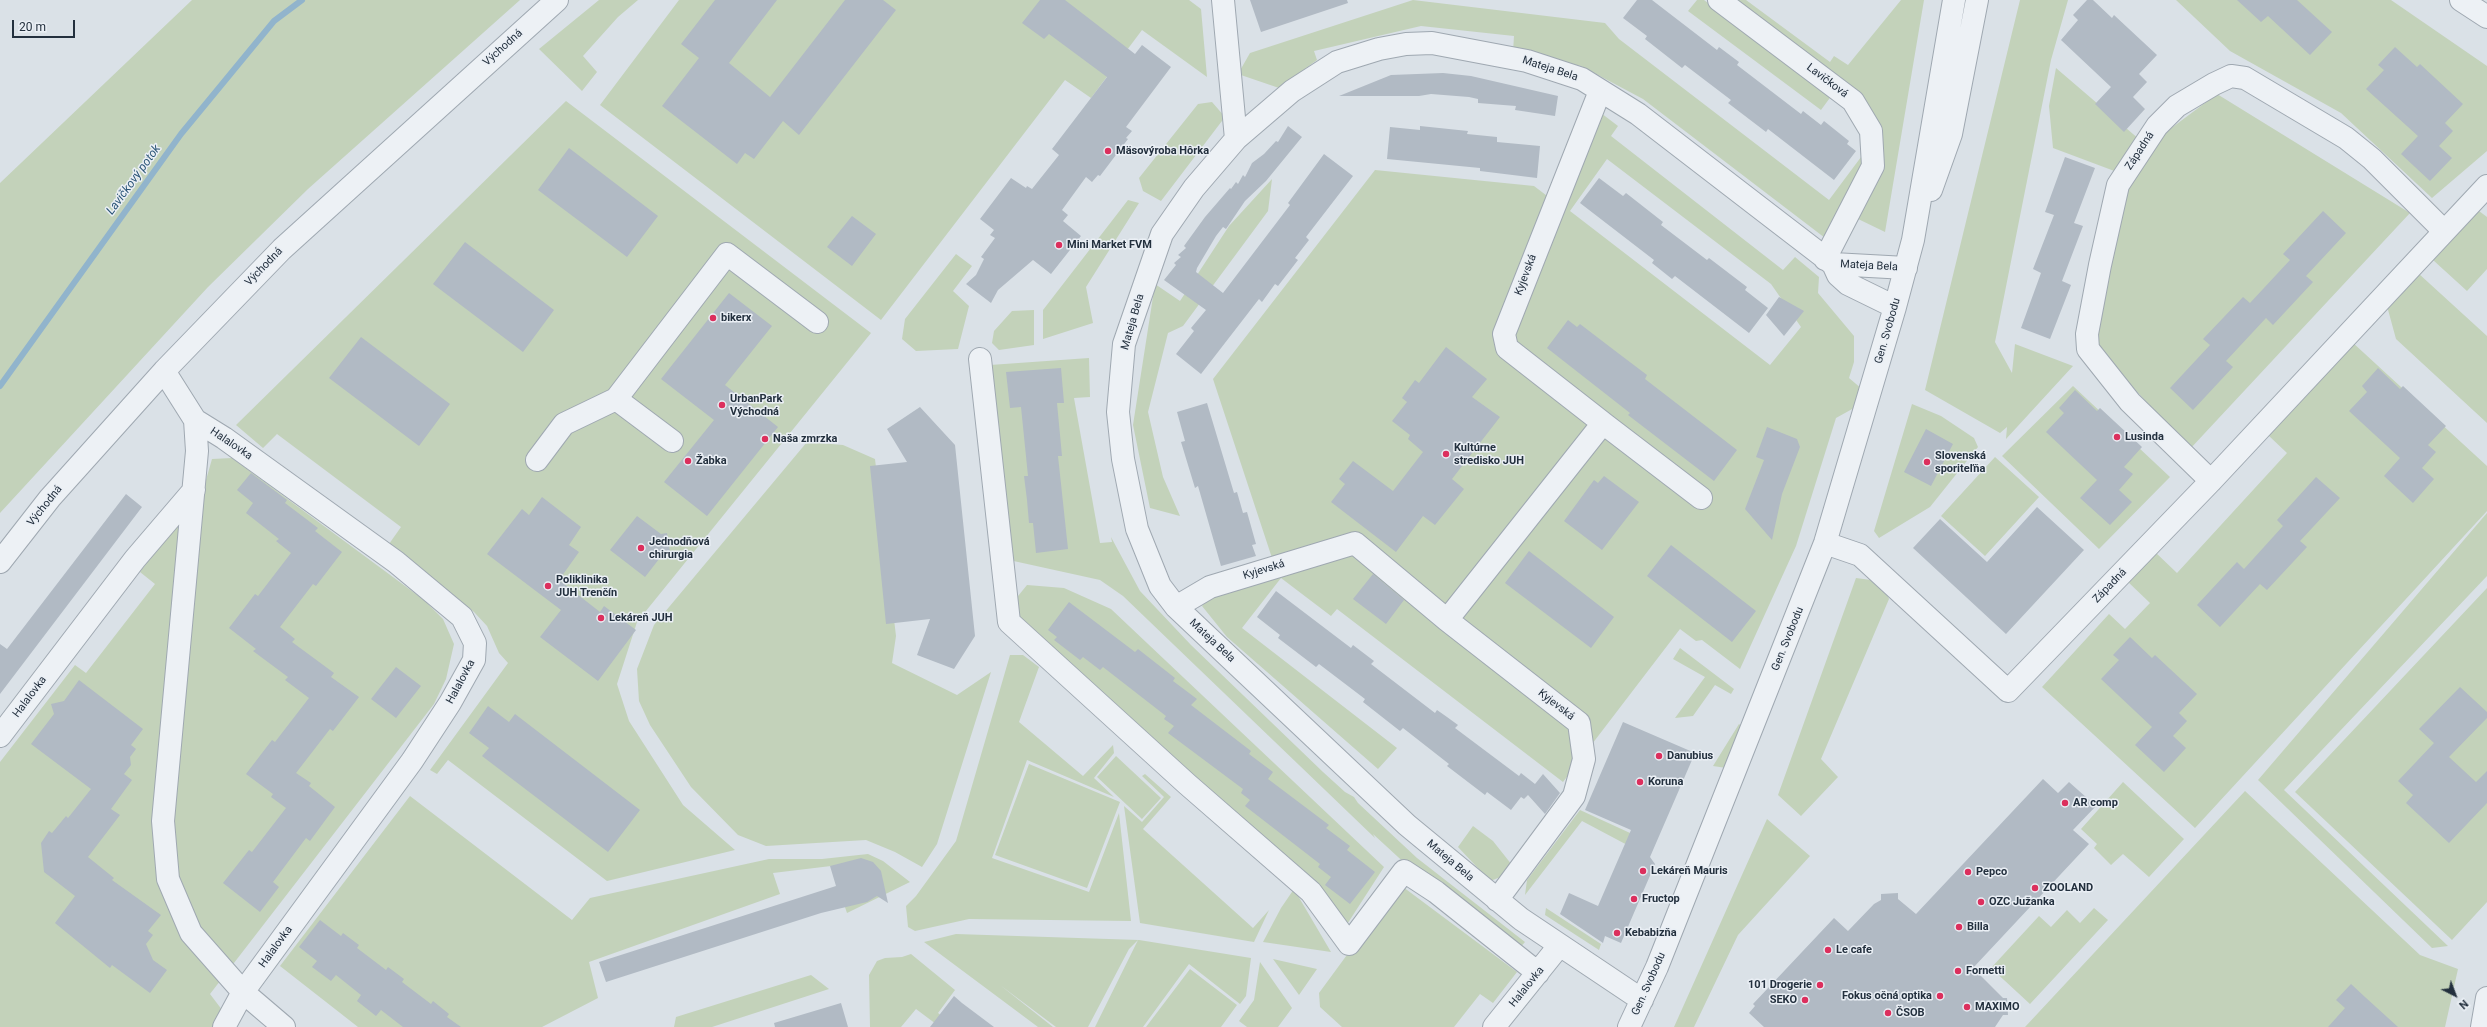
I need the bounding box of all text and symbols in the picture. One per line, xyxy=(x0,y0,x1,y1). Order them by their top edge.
scale bar xyxy=(14,12,77,38)
text: 20 m xyxy=(19,20,46,34)
street label: Východná xyxy=(481,27,525,69)
street label: Mateja Bela xyxy=(1521,54,1579,84)
street label: Lavičková xyxy=(1804,61,1850,101)
street label: Západná xyxy=(2123,129,2157,173)
water label: Lavičkový potok xyxy=(104,142,164,218)
place label: Mäsovýroba Hôrka xyxy=(1116,144,1209,158)
marker: Mäsovýroba Hôrka xyxy=(1103,146,1113,156)
place label: Mini Market FVM xyxy=(1067,238,1152,252)
marker: Mini Market FVM xyxy=(1054,240,1064,250)
street label: Východná xyxy=(242,245,286,289)
street label: Kyjevská xyxy=(1512,253,1540,297)
street label: Mateja Bela xyxy=(1840,258,1898,274)
street label: Mateja Bela xyxy=(1119,292,1147,352)
street label: Gen. Svobodu xyxy=(1872,297,1904,365)
place label: bikerx xyxy=(721,311,751,325)
marker: bikerx xyxy=(708,313,718,323)
place label: UrbanPark Východná xyxy=(730,392,782,418)
marker: UrbanPark Východná xyxy=(717,400,727,410)
street label: Halalovka xyxy=(207,425,255,463)
place label: Lusinda xyxy=(2125,430,2164,444)
place label: Naša zmrzka xyxy=(773,432,837,446)
marker: Lusinda xyxy=(2112,432,2122,442)
marker: Naša zmrzka xyxy=(760,434,770,444)
place label: Kultúrne stredisko JUH xyxy=(1454,441,1524,467)
marker: Kultúrne stredisko JUH xyxy=(1441,449,1451,459)
place label: Slovenská sporiteľňa xyxy=(1935,449,1986,475)
place label: Žabka xyxy=(696,454,727,468)
marker: Žabka xyxy=(683,456,693,466)
marker: Slovenská sporiteľňa xyxy=(1922,457,1932,467)
street label: Východná xyxy=(25,483,65,529)
place label: Jednodňová chirurgia xyxy=(649,535,710,561)
marker: Jednodňová chirurgia xyxy=(636,543,646,553)
street label: Kyjevská xyxy=(1242,557,1286,583)
street label: Západná xyxy=(2090,566,2130,606)
place label: Poliklinika JUH Trenčín xyxy=(556,573,617,599)
marker: Poliklinika JUH Trenčín xyxy=(543,581,553,591)
street label: Gen. Svobodu xyxy=(1769,605,1807,673)
place label: Lekáreň JUH xyxy=(609,611,673,625)
marker: Lekáreň JUH xyxy=(596,613,606,623)
street label: Mateja Bela xyxy=(1186,616,1238,666)
street label: Halalovka xyxy=(444,658,478,706)
street label: Halalovka xyxy=(10,674,50,720)
street label: Kyjevská xyxy=(1535,687,1577,723)
place label: Danubius xyxy=(1667,749,1713,763)
marker: Danubius xyxy=(1654,751,1664,761)
place label: Koruna xyxy=(1648,775,1683,789)
marker: Koruna xyxy=(1635,777,1645,787)
place label: AR comp xyxy=(2073,796,2118,810)
marker: AR comp xyxy=(2060,798,2070,808)
street label: Mateja Bela xyxy=(1424,837,1476,885)
place label: Lekáreň Mauris xyxy=(1651,864,1728,878)
place label: Pepco xyxy=(1976,865,2007,879)
marker: Lekáreň Mauris xyxy=(1638,866,1648,876)
marker: Pepco xyxy=(1963,867,1973,877)
place label: ZOOLAND xyxy=(2043,881,2093,895)
marker: ZOOLAND xyxy=(2030,883,2040,893)
place label: Fructop xyxy=(1642,892,1680,906)
marker: Fructop xyxy=(1629,894,1639,904)
place label: OZC Južanka xyxy=(1989,895,2055,909)
marker: OZC Južanka xyxy=(1976,897,1986,907)
place label: Billa xyxy=(1967,920,1989,934)
marker: Billa xyxy=(1954,922,1964,932)
street label: Halalovka xyxy=(256,924,296,970)
place label: Kebabizňa xyxy=(1625,926,1677,940)
marker: Kebabizňa xyxy=(1612,928,1622,938)
place label: Le cafe xyxy=(1836,943,1872,957)
marker: Le cafe xyxy=(1823,945,1833,955)
street label: Gen. Svobodu xyxy=(1629,950,1669,1018)
street label: Halalovka xyxy=(1507,964,1547,1010)
place label: Fornetti xyxy=(1966,964,2005,978)
marker: Fornetti xyxy=(1953,966,1963,976)
north arrow xyxy=(2435,975,2475,1015)
place label: 101 Drogerie xyxy=(1748,978,1812,992)
marker: 101 Drogerie xyxy=(1815,980,1825,990)
place label: Fokus očná optika xyxy=(1842,989,1932,1003)
marker: Fokus očná optika xyxy=(1935,991,1945,1001)
place label: SEKO xyxy=(1770,993,1797,1007)
marker: SEKO xyxy=(1800,995,1810,1005)
text: N xyxy=(2456,997,2471,1012)
place label: MAXIMO xyxy=(1975,1000,2020,1014)
marker: MAXIMO xyxy=(1962,1002,1972,1012)
place label: ČSOB xyxy=(1896,1006,1925,1020)
marker: ČSOB xyxy=(1883,1008,1893,1018)

